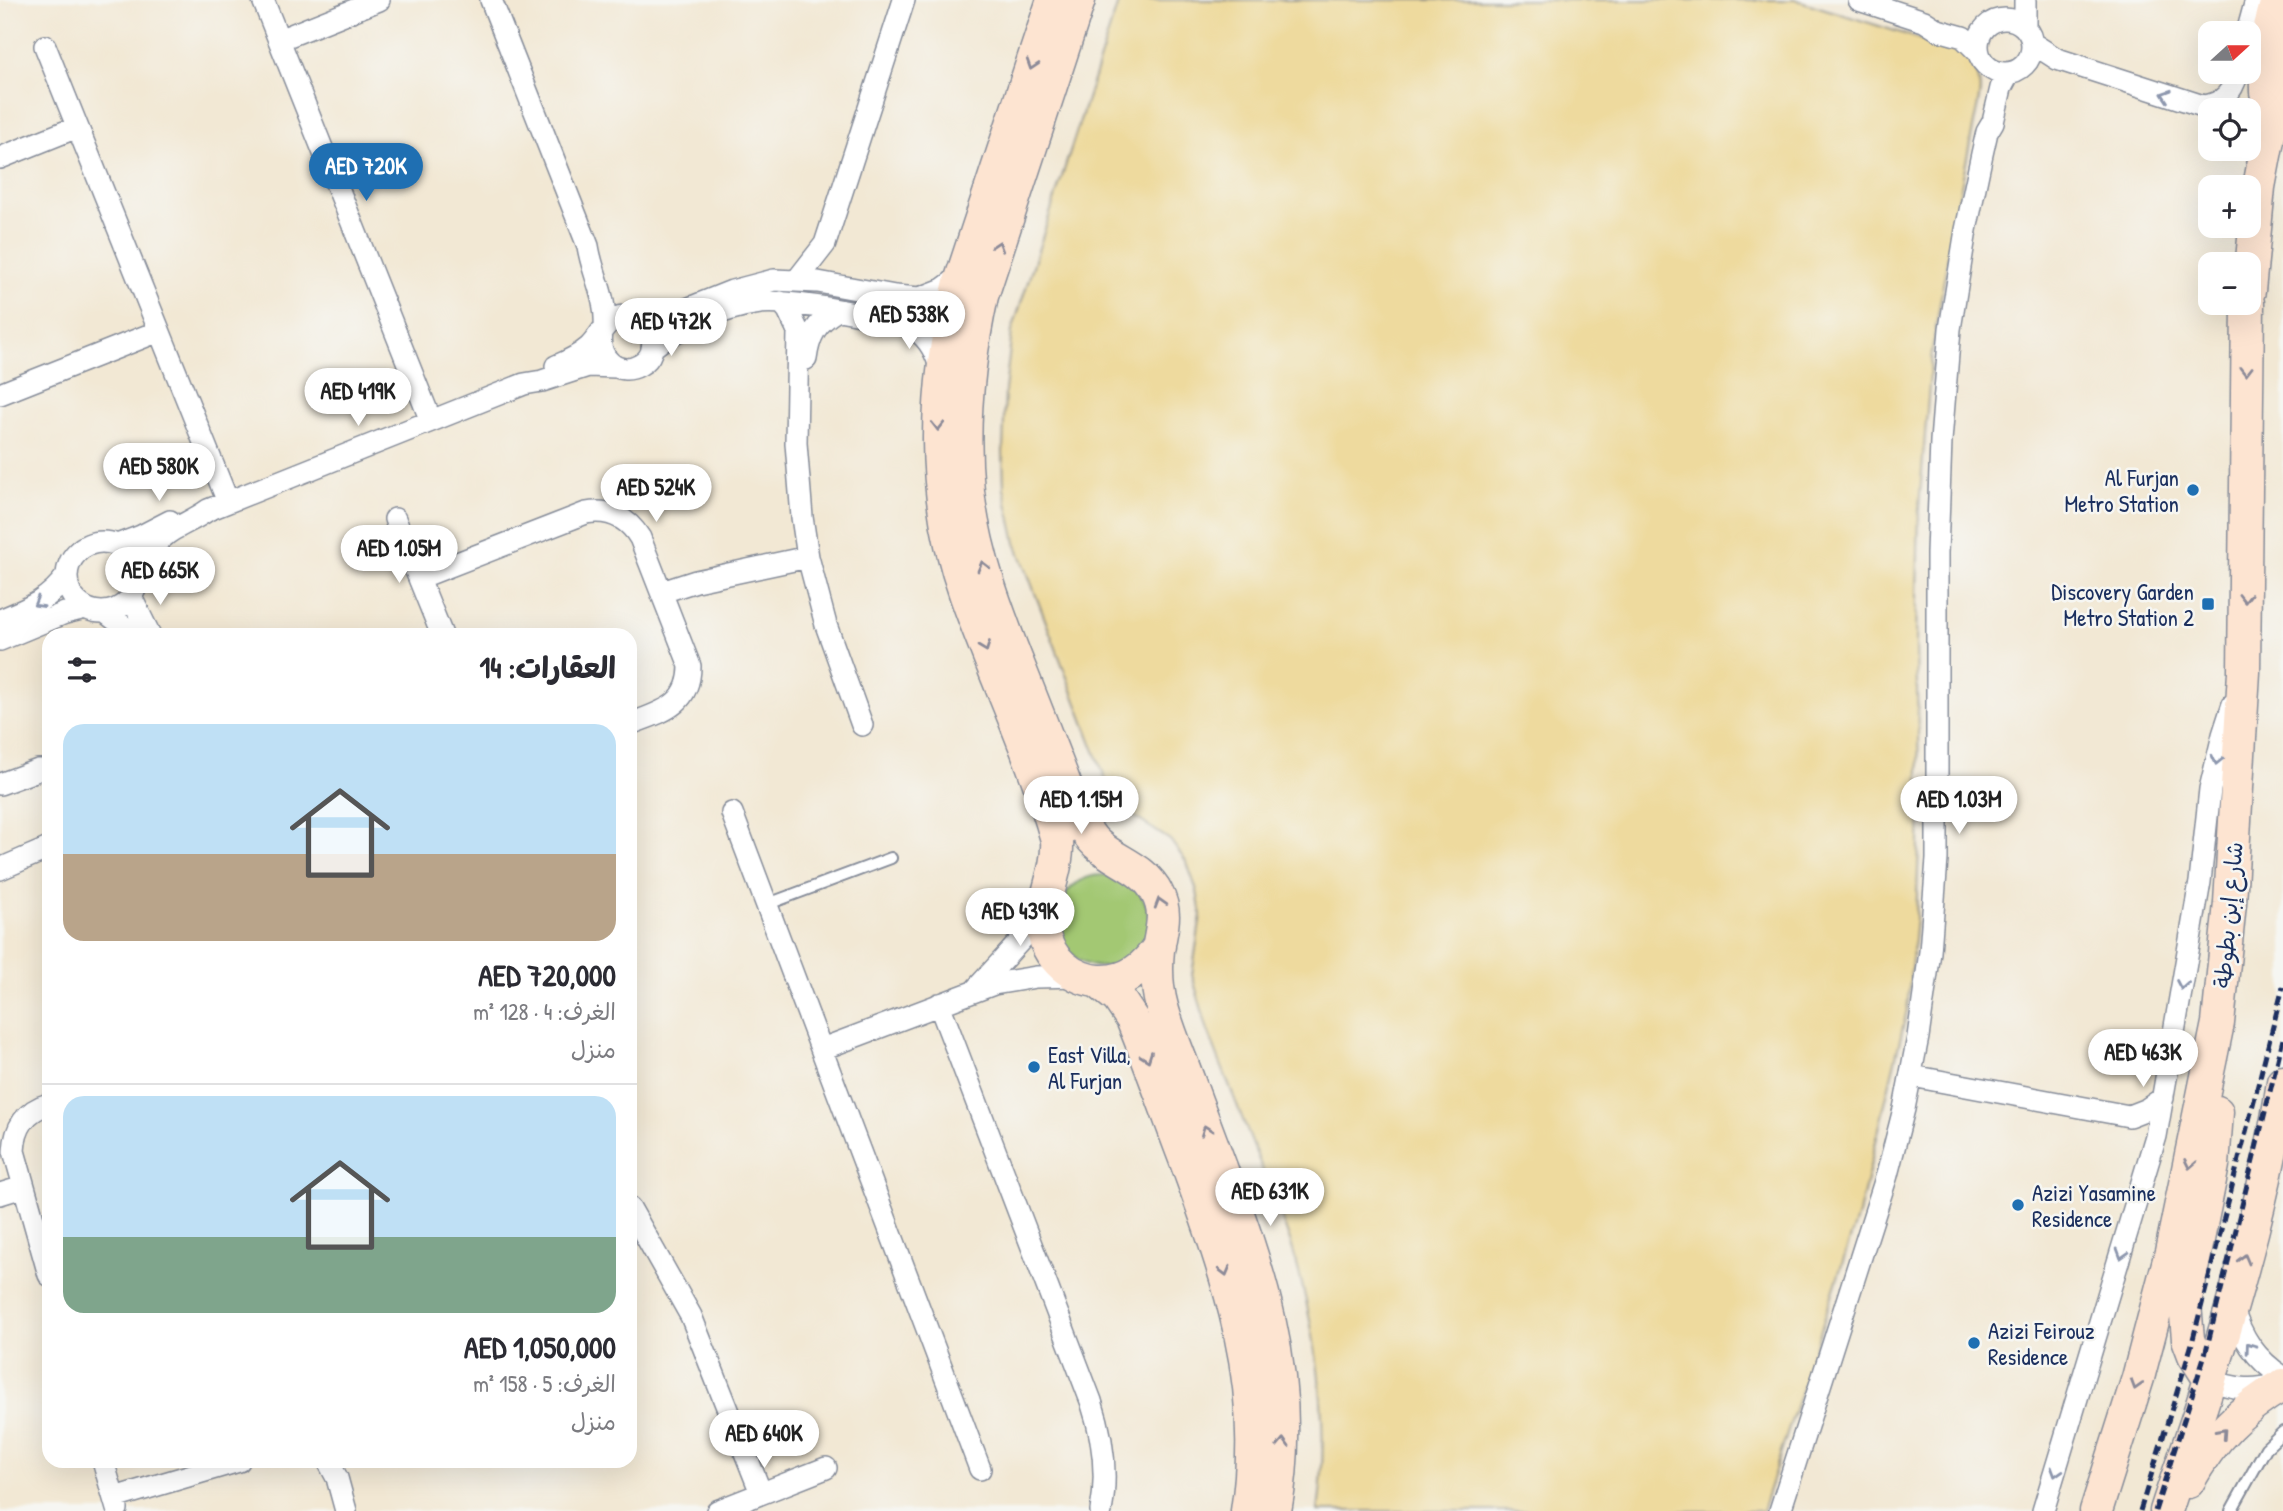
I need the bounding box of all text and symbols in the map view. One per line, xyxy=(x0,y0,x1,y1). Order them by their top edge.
north arrow xyxy=(2198,21,2261,84)
map controls xyxy=(2198,21,2261,315)
one-way arrow xyxy=(1025,59,1040,71)
one-way arrow xyxy=(2160,89,2172,103)
button: locate xyxy=(2198,98,2261,161)
pin: AED 720K xyxy=(294,144,438,203)
text: AED 720K xyxy=(325,150,407,181)
button: + xyxy=(2198,175,2261,238)
one-way arrow xyxy=(989,240,1004,252)
button: − xyxy=(2198,252,2261,315)
pin: AED 538K xyxy=(837,292,981,351)
pin: AED 472K xyxy=(599,298,743,358)
text: AED 538K xyxy=(869,298,949,329)
text: AED 472K xyxy=(631,305,711,336)
one-way arrow xyxy=(2238,366,2254,377)
pin: AED 419K xyxy=(286,368,430,428)
text: AED 419K xyxy=(320,375,396,406)
one-way arrow xyxy=(930,421,946,431)
pin: AED 580K xyxy=(87,444,231,503)
text: AED 580K xyxy=(119,450,199,481)
place label: Al Furjan Metro Station xyxy=(2065,462,2179,519)
pin: AED 524K xyxy=(584,464,728,524)
text: AED 524K xyxy=(617,471,695,502)
marker: Al Furjan Metro Station xyxy=(2185,482,2201,498)
pin: AED 1.05M xyxy=(319,526,479,585)
text: AED 1.05M xyxy=(357,532,441,563)
pin: AED 665K xyxy=(88,548,232,607)
text: AED 665K xyxy=(121,554,199,585)
one-way arrow xyxy=(977,560,991,572)
place label: Discovery Garden Metro Station 2 xyxy=(2051,576,2194,633)
one-way arrow xyxy=(2237,594,2253,604)
one-way arrow xyxy=(32,595,45,608)
marker: Discovery Garden Metro Station 2 xyxy=(2200,596,2216,612)
one-way arrow xyxy=(977,640,991,652)
text: العقارات: 14 xyxy=(479,647,616,687)
icon: filters xyxy=(63,651,101,689)
one-way arrow xyxy=(2211,754,2225,766)
icon: home xyxy=(277,770,403,896)
pin: AED 1.15M xyxy=(1001,776,1161,836)
pin: AED 1.03M xyxy=(1879,776,2039,836)
text: AED 1.15M xyxy=(1040,783,1122,814)
text: AED 1.03M xyxy=(1916,783,2002,814)
street label: شارع إبن بطوطة xyxy=(2206,841,2251,990)
pin: AED 439K xyxy=(948,888,1092,948)
text: AED 439K xyxy=(981,895,1059,926)
one-way arrow xyxy=(1153,897,1168,909)
text: AED 720,000 xyxy=(478,955,616,995)
one-way arrow xyxy=(2175,979,2190,991)
text: الغرف: 4 · 128 m² xyxy=(473,996,616,1027)
pin: AED 463K xyxy=(2071,1030,2215,1089)
text: منزل xyxy=(571,1034,616,1065)
text: AED 463K xyxy=(2104,1036,2182,1067)
place label: East Villa, Al Furjan xyxy=(1048,1039,1131,1096)
one-way arrow xyxy=(1139,1051,1153,1063)
marker: East Villa, Al Furjan xyxy=(1026,1059,1042,1075)
one-way arrow xyxy=(1200,1124,1214,1136)
icon: home xyxy=(277,1142,403,1268)
one-way arrow xyxy=(2183,1158,2198,1170)
pin: AED 631K xyxy=(1198,1168,1342,1228)
text: AED 631K xyxy=(1231,1175,1309,1206)
place label: Azizi Yasamine Residence xyxy=(2032,1177,2156,1234)
marker: Azizi Yasamine Residence xyxy=(2010,1197,2026,1213)
one-way arrow xyxy=(2116,1248,2131,1260)
one-way arrow xyxy=(2236,1253,2250,1265)
one-way arrow xyxy=(1216,1265,1231,1277)
place label: Azizi Feirouz Residence xyxy=(1988,1315,2095,1372)
text: AED 1,050,000 xyxy=(464,1327,616,1367)
marker: Azizi Feirouz Residence xyxy=(1966,1335,1982,1351)
one-way arrow xyxy=(2246,1342,2259,1354)
text: الغرف: 5 · 158 m² xyxy=(473,1368,616,1399)
one-way arrow xyxy=(2129,1379,2144,1391)
text: منزل xyxy=(571,1406,616,1437)
pin: AED 640K xyxy=(692,1410,836,1470)
text: AED 640K xyxy=(725,1417,803,1448)
one-way arrow xyxy=(2213,1428,2226,1441)
one-way arrow xyxy=(1275,1438,1290,1449)
one-way arrow xyxy=(2049,1466,2064,1478)

